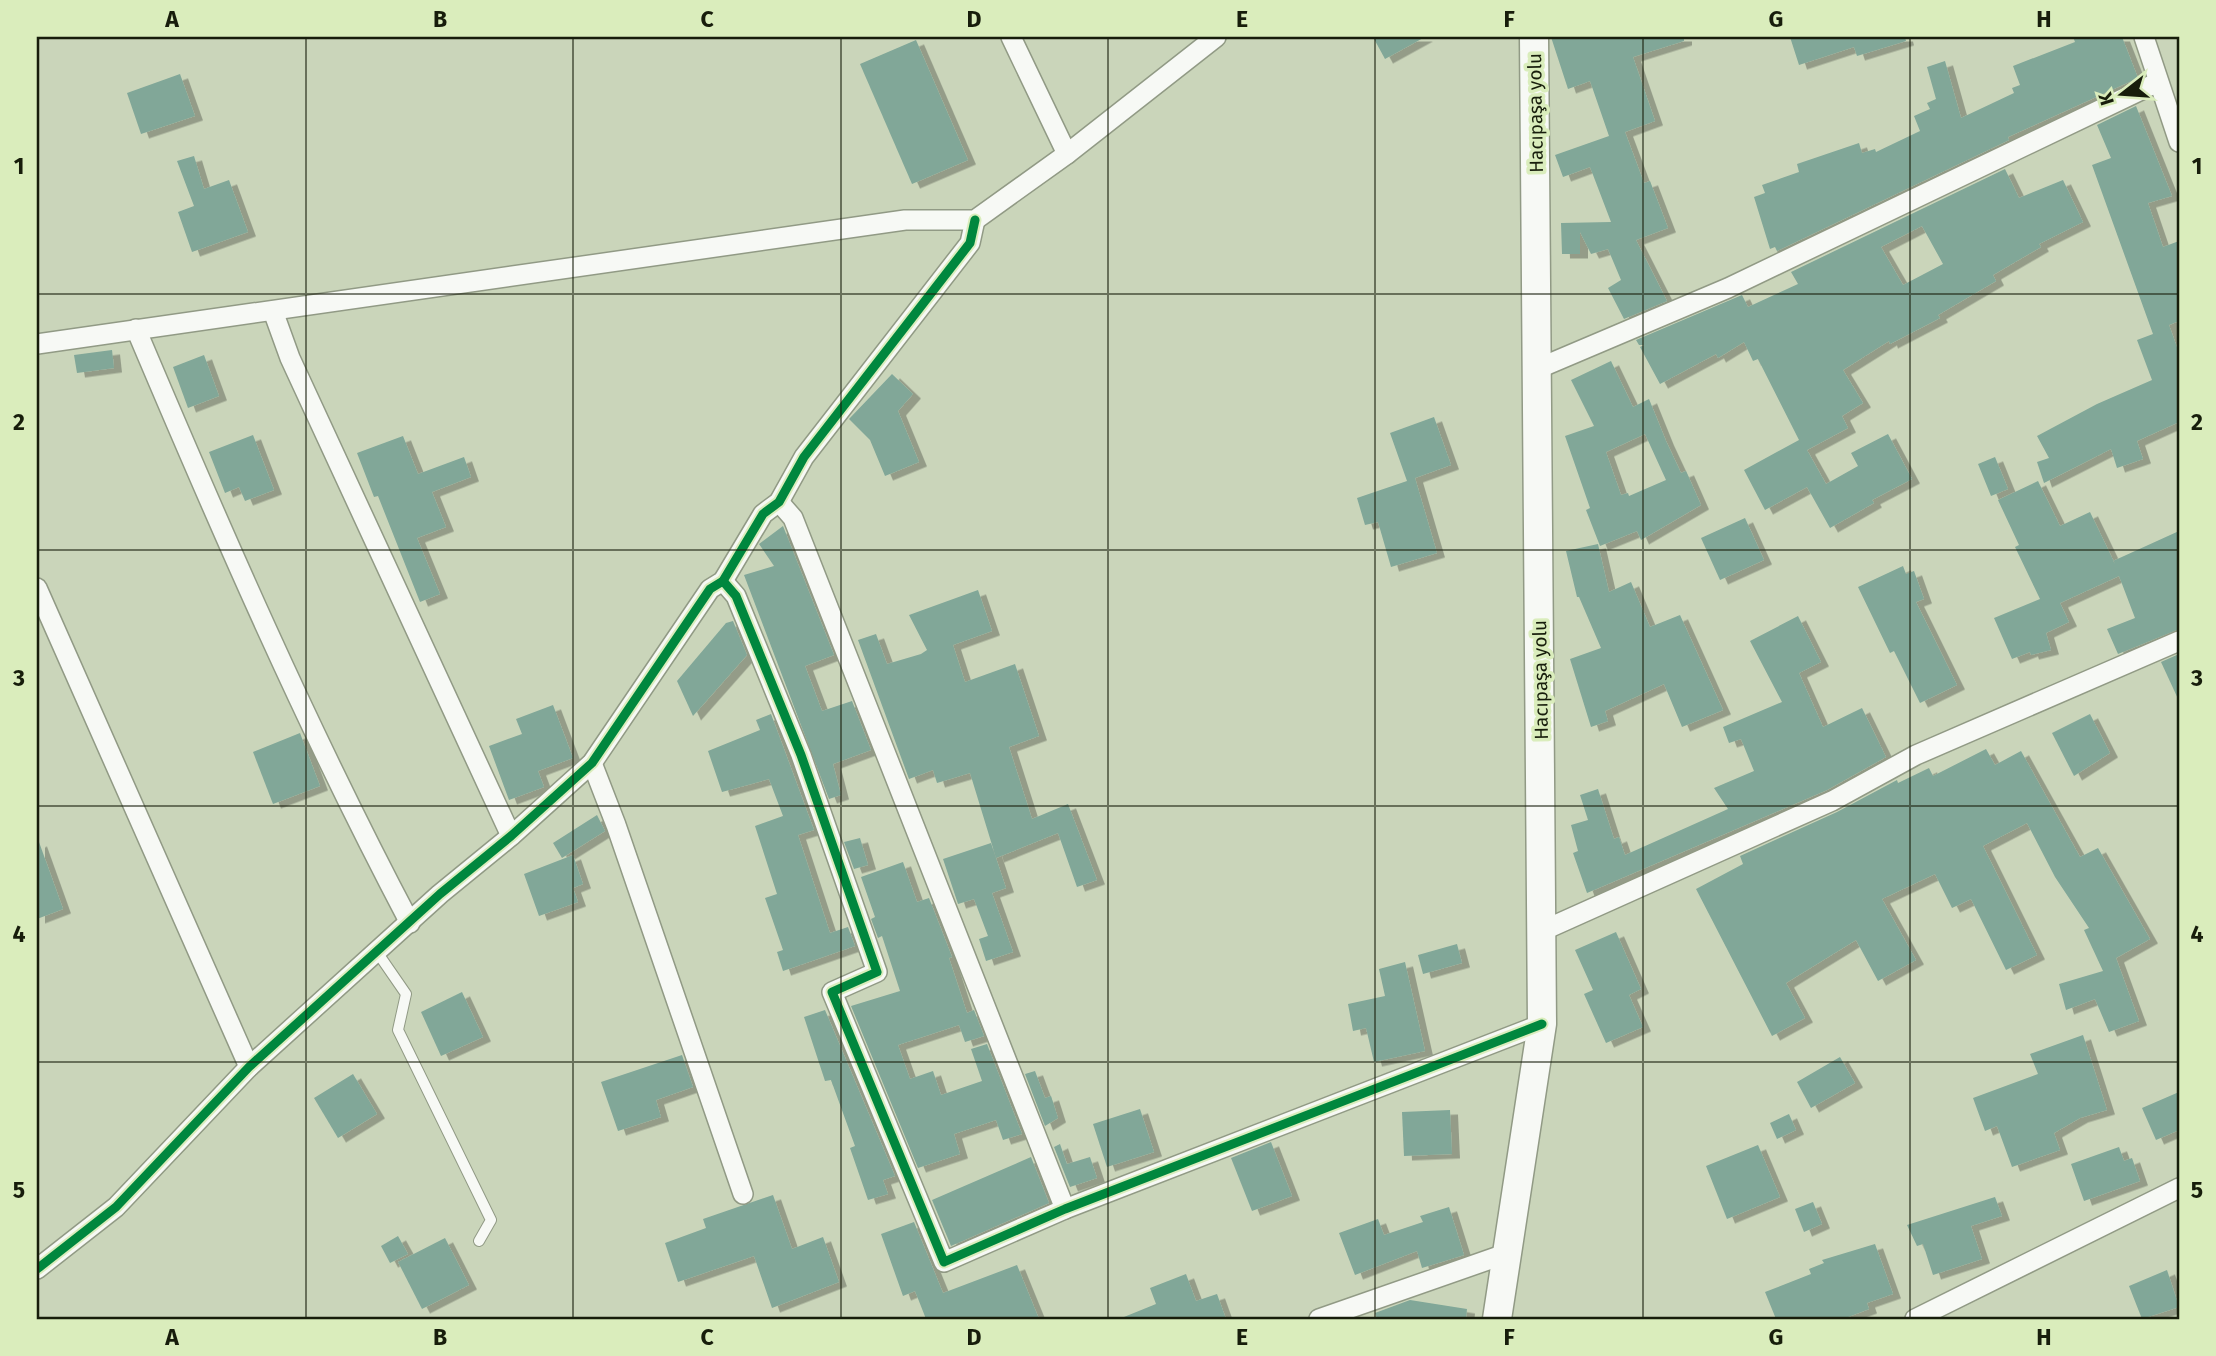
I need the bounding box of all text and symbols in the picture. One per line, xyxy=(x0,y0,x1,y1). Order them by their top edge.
text: A xyxy=(164,5,179,33)
text: B xyxy=(433,5,447,33)
text: C xyxy=(700,5,714,33)
text: D xyxy=(967,5,982,33)
text: E xyxy=(1236,5,1248,33)
text: F xyxy=(1503,5,1515,33)
text: G xyxy=(1769,5,1783,33)
text: H xyxy=(2036,5,2052,33)
street label: Hacıpaşa yolu xyxy=(1523,53,1548,173)
north arrow xyxy=(2086,60,2156,130)
text: K xyxy=(2093,89,2119,108)
text: 1 xyxy=(14,152,24,180)
text: 1 xyxy=(2192,152,2202,180)
text: 2 xyxy=(13,408,25,436)
text: 2 xyxy=(2191,408,2203,436)
street label: Hacıpaşa yolu xyxy=(1528,620,1553,740)
text: 3 xyxy=(12,664,25,692)
text: 3 xyxy=(2190,664,2203,692)
text: 4 xyxy=(13,920,26,948)
text: 4 xyxy=(2191,920,2204,948)
text: 5 xyxy=(13,1176,25,1204)
text: 5 xyxy=(2191,1176,2203,1204)
text: A xyxy=(164,1323,179,1351)
text: B xyxy=(433,1323,447,1351)
text: C xyxy=(700,1323,714,1351)
text: D xyxy=(967,1323,982,1351)
text: E xyxy=(1236,1323,1248,1351)
text: F xyxy=(1503,1323,1515,1351)
text: G xyxy=(1769,1323,1783,1351)
text: H xyxy=(2036,1323,2052,1351)

